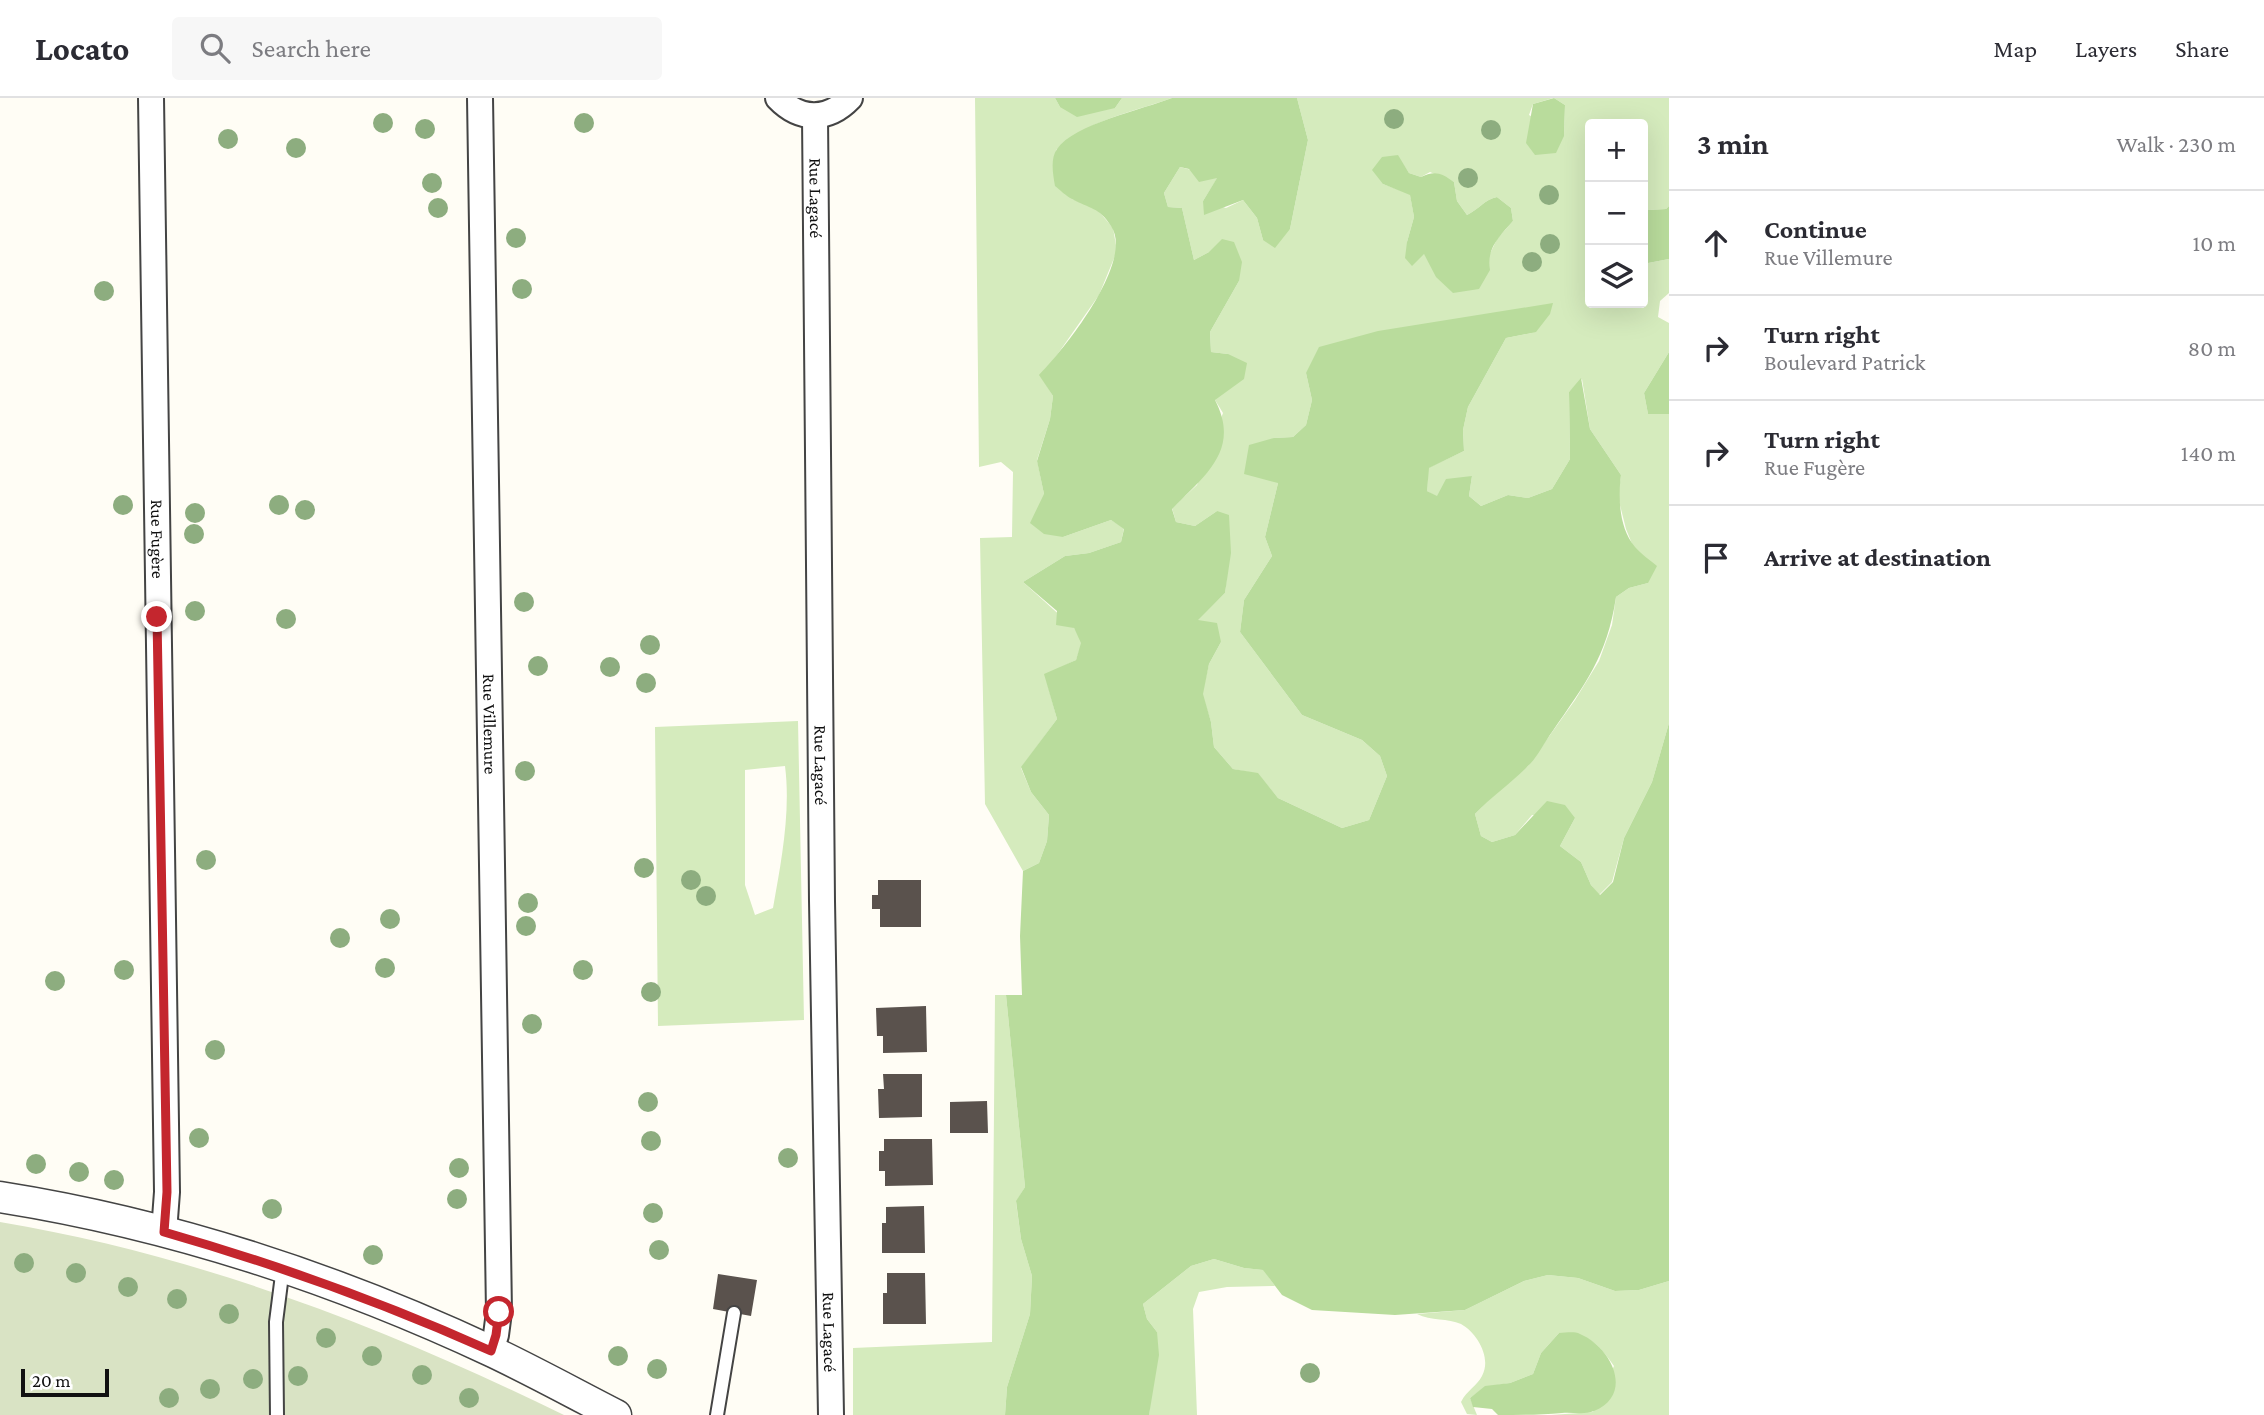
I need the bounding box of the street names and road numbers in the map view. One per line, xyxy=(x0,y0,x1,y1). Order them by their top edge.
street label: Rue Lagacé xyxy=(805,158,826,238)
street label: Rue Fugère xyxy=(147,499,168,579)
street label: Rue Villemure xyxy=(479,673,501,774)
street label: Rue Lagacé xyxy=(810,725,831,805)
street label: Rue Lagacé xyxy=(819,1292,840,1372)

